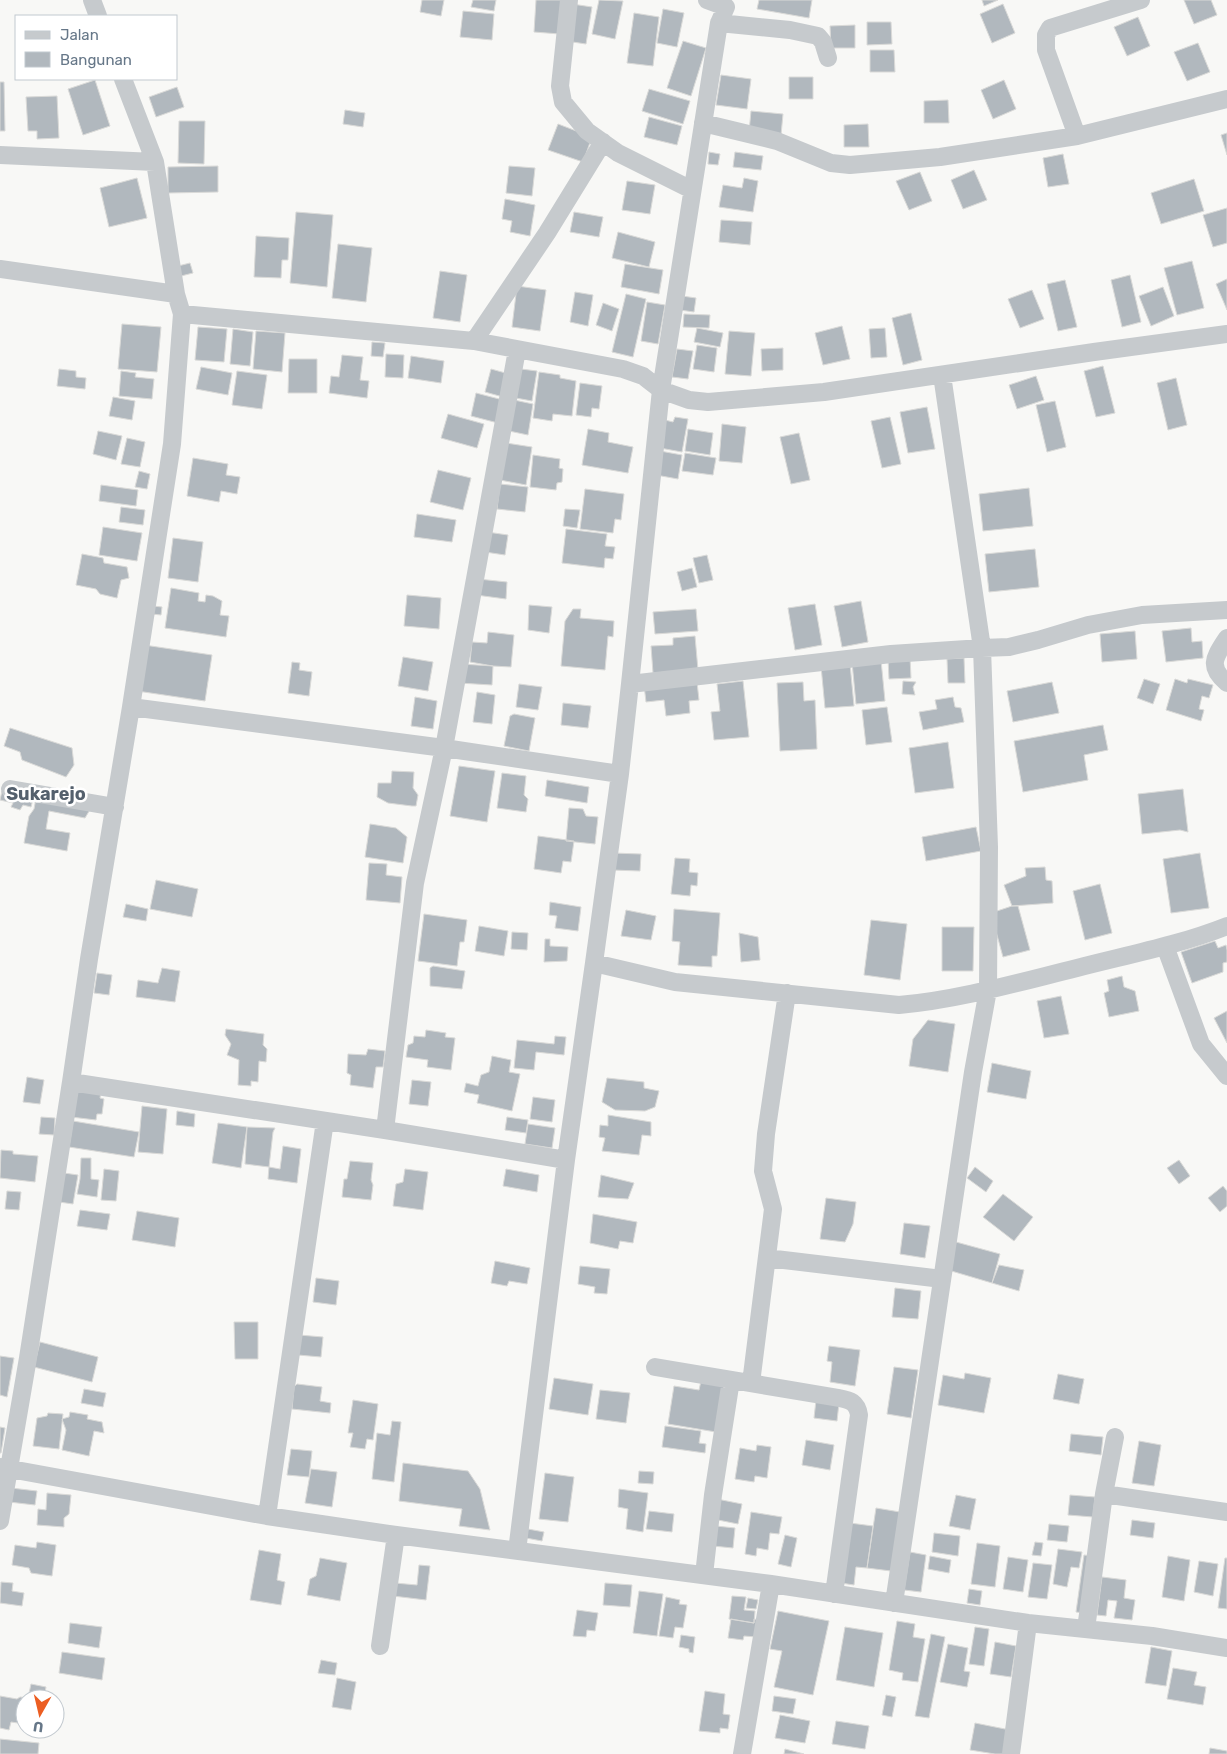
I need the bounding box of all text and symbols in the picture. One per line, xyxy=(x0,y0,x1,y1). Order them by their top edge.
legend xyxy=(15,15,178,80)
text: Jalan xyxy=(60,26,99,44)
text: Bangunan xyxy=(60,51,132,69)
district label: Sukarejo xyxy=(6,783,86,805)
north arrow xyxy=(15,1689,65,1739)
text: U xyxy=(32,1717,44,1736)

